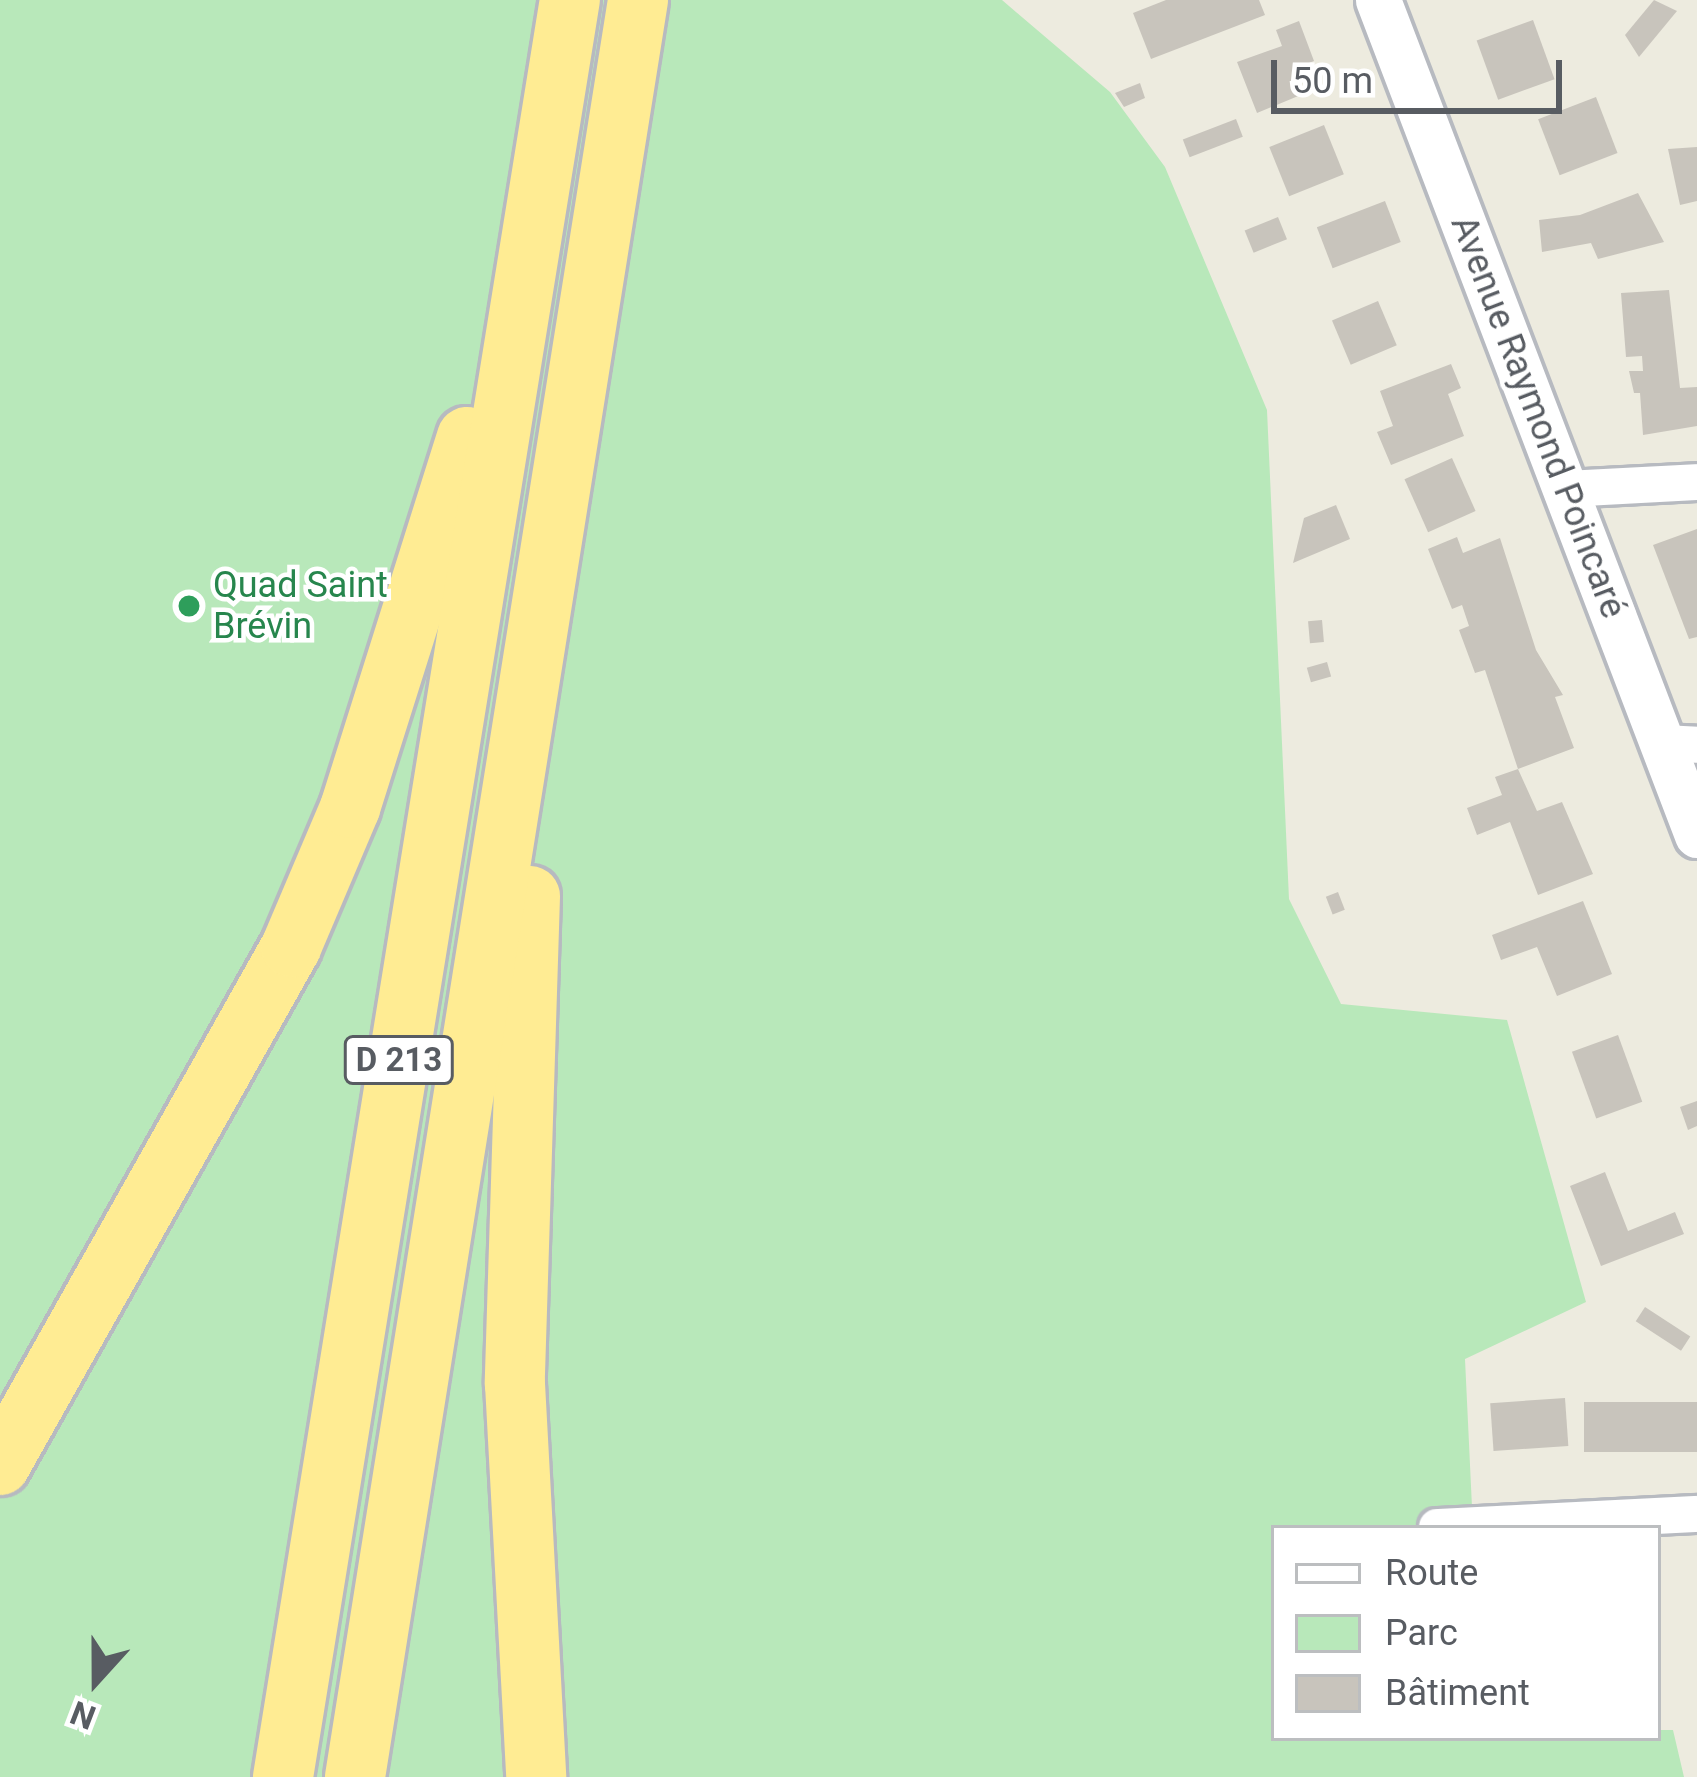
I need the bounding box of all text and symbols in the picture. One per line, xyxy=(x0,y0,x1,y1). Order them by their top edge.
scale bar xyxy=(1277,36,1568,110)
text: 50 m xyxy=(1292,60,1373,102)
street label: Avenue Raymond Poincaré xyxy=(1441,210,1635,624)
place label: Quad Saint Brévin xyxy=(213,563,388,648)
marker: Quad Saint Brévin xyxy=(176,593,202,619)
road number: D 213 xyxy=(342,1033,456,1087)
legend xyxy=(1271,1525,1661,1741)
text: Route xyxy=(1385,1552,1478,1594)
text: Parc xyxy=(1385,1612,1458,1654)
north arrow xyxy=(36,1621,156,1741)
text: Bâtiment xyxy=(1385,1672,1530,1714)
text: N xyxy=(65,1693,101,1737)

